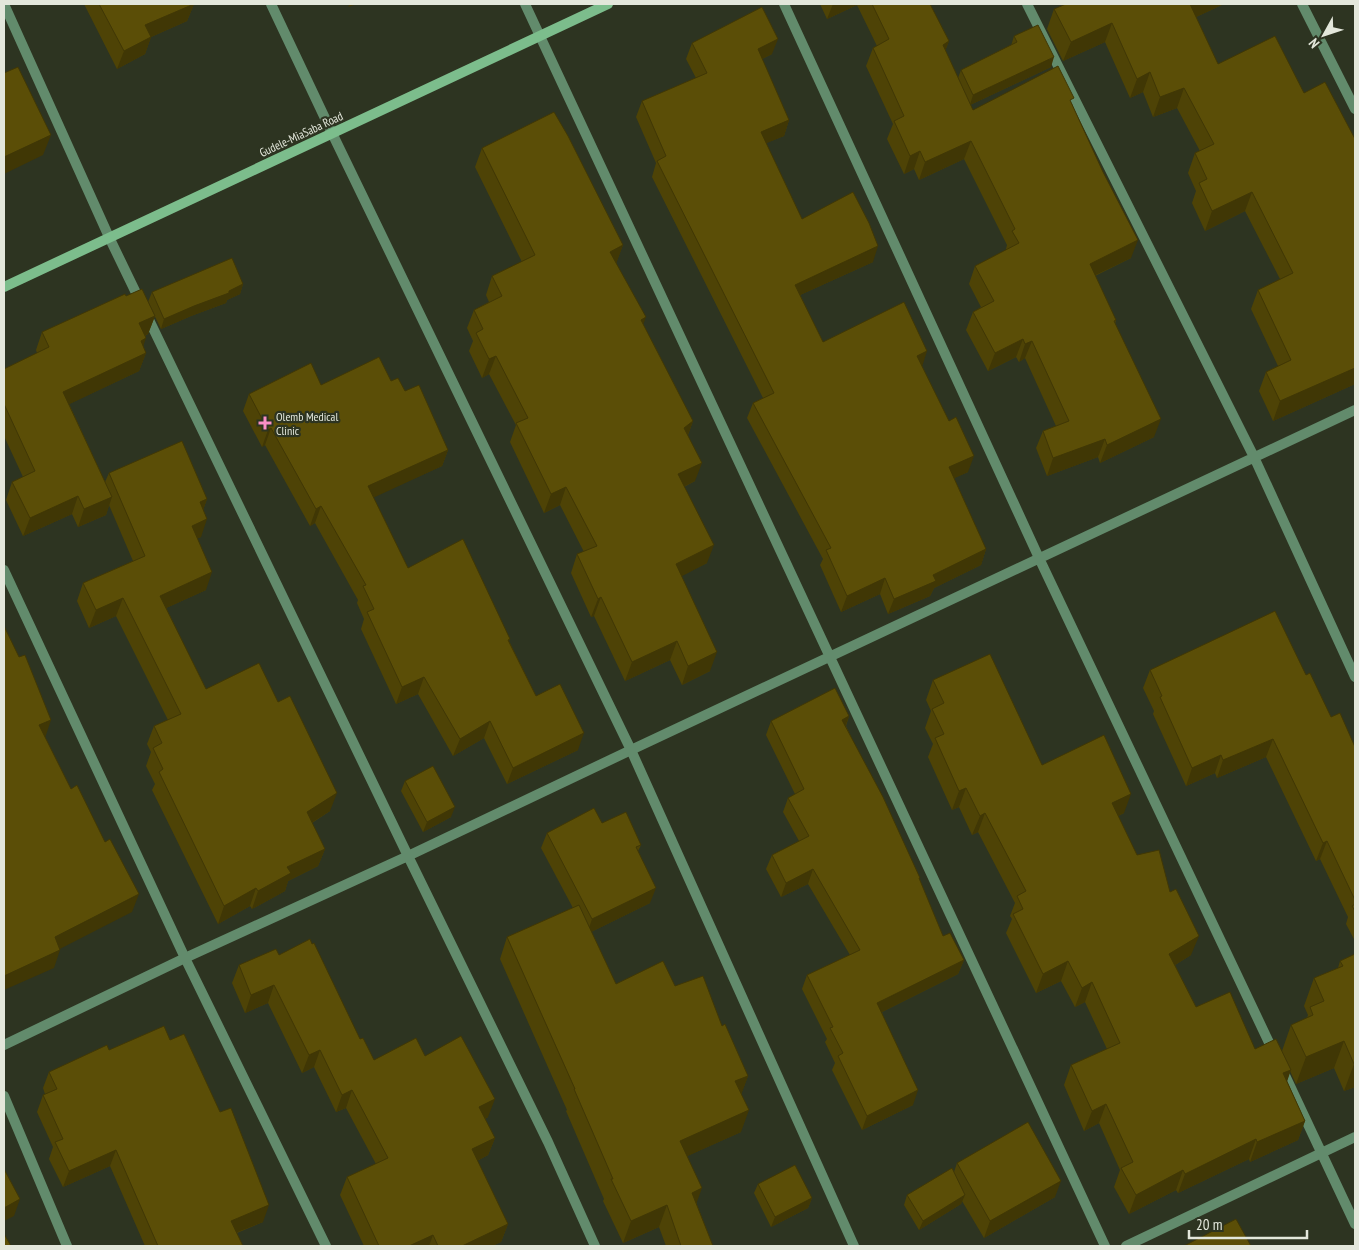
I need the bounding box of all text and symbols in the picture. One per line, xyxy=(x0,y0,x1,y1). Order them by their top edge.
north arrow xyxy=(1299,10,1349,60)
text: N xyxy=(1305,35,1323,52)
street label: Gudele-MiaSaba Road xyxy=(257,108,345,160)
place label: Olemb Medical Clinic xyxy=(276,409,338,438)
marker: Olemb Medical Clinic xyxy=(258,416,272,430)
scale bar xyxy=(1189,1208,1306,1240)
text: 20 m xyxy=(1196,1215,1222,1234)

